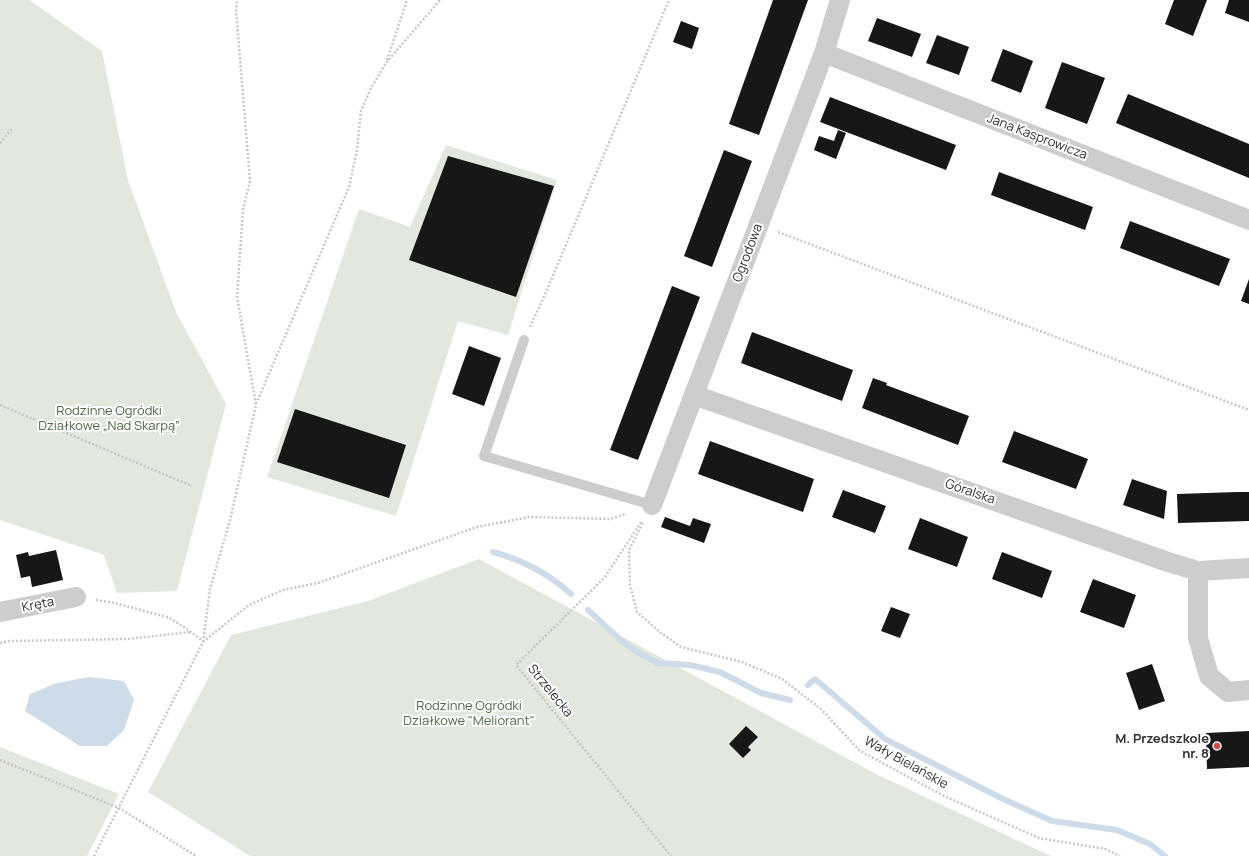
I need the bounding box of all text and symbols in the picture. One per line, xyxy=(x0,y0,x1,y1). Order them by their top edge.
street label: Jana Kasprowicza xyxy=(985,111,1089,163)
street label: Ogrodowa xyxy=(730,222,766,284)
park label: Rodzinne Ogródki Działkowe „Nad Skarpą” xyxy=(38,403,180,434)
street label: Góralska xyxy=(943,476,997,508)
street label: Kręta xyxy=(21,594,55,616)
street label: Strzelecka xyxy=(524,661,576,721)
park label: Rodzinne Ogródki Działkowe "Meliorant" xyxy=(403,698,535,729)
place label: M. Przedszkole nr. 8 xyxy=(1115,731,1209,762)
street label: Wały Bielańskie xyxy=(861,733,951,793)
marker: M. Przedszkole nr. 8 xyxy=(1212,741,1222,751)

